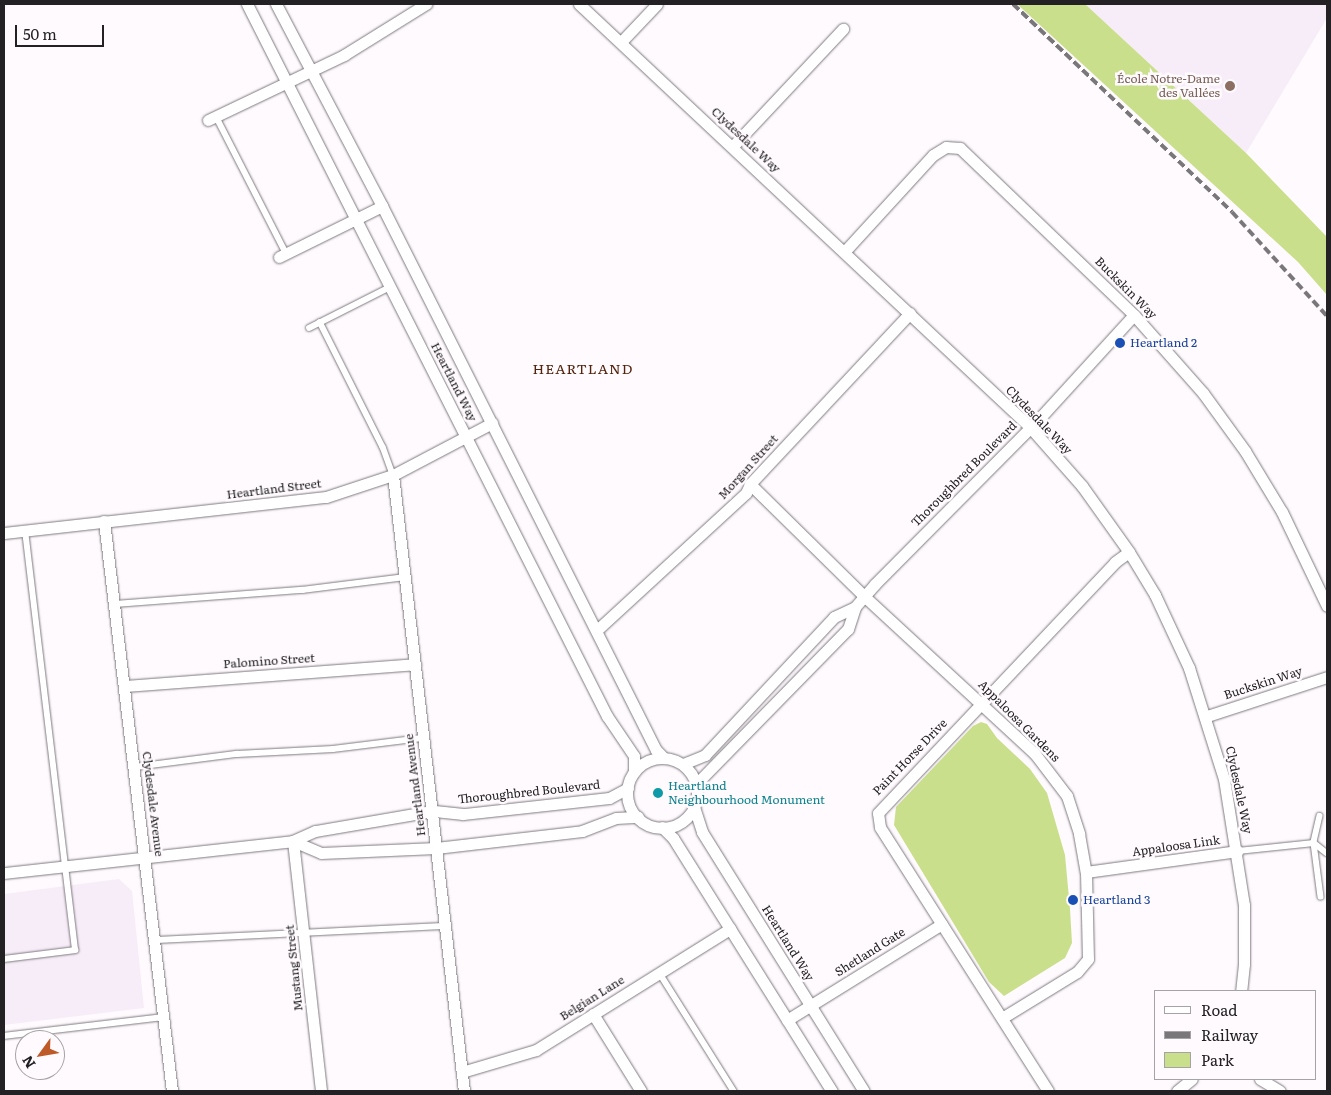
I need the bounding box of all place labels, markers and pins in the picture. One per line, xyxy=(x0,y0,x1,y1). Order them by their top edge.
place label: École Notre-Dame des Vallées xyxy=(1117,72,1220,100)
marker: École Notre-Dame des Vallées xyxy=(1224,80,1236,92)
place label: Heartland 2 xyxy=(1130,336,1197,350)
marker: Heartland 2 xyxy=(1114,337,1126,349)
place label: Heartland Neighbourhood Monument xyxy=(668,779,825,807)
marker: Heartland Neighbourhood Monument xyxy=(652,787,664,799)
place label: Heartland 3 xyxy=(1083,893,1151,907)
marker: Heartland 3 xyxy=(1067,894,1079,906)

